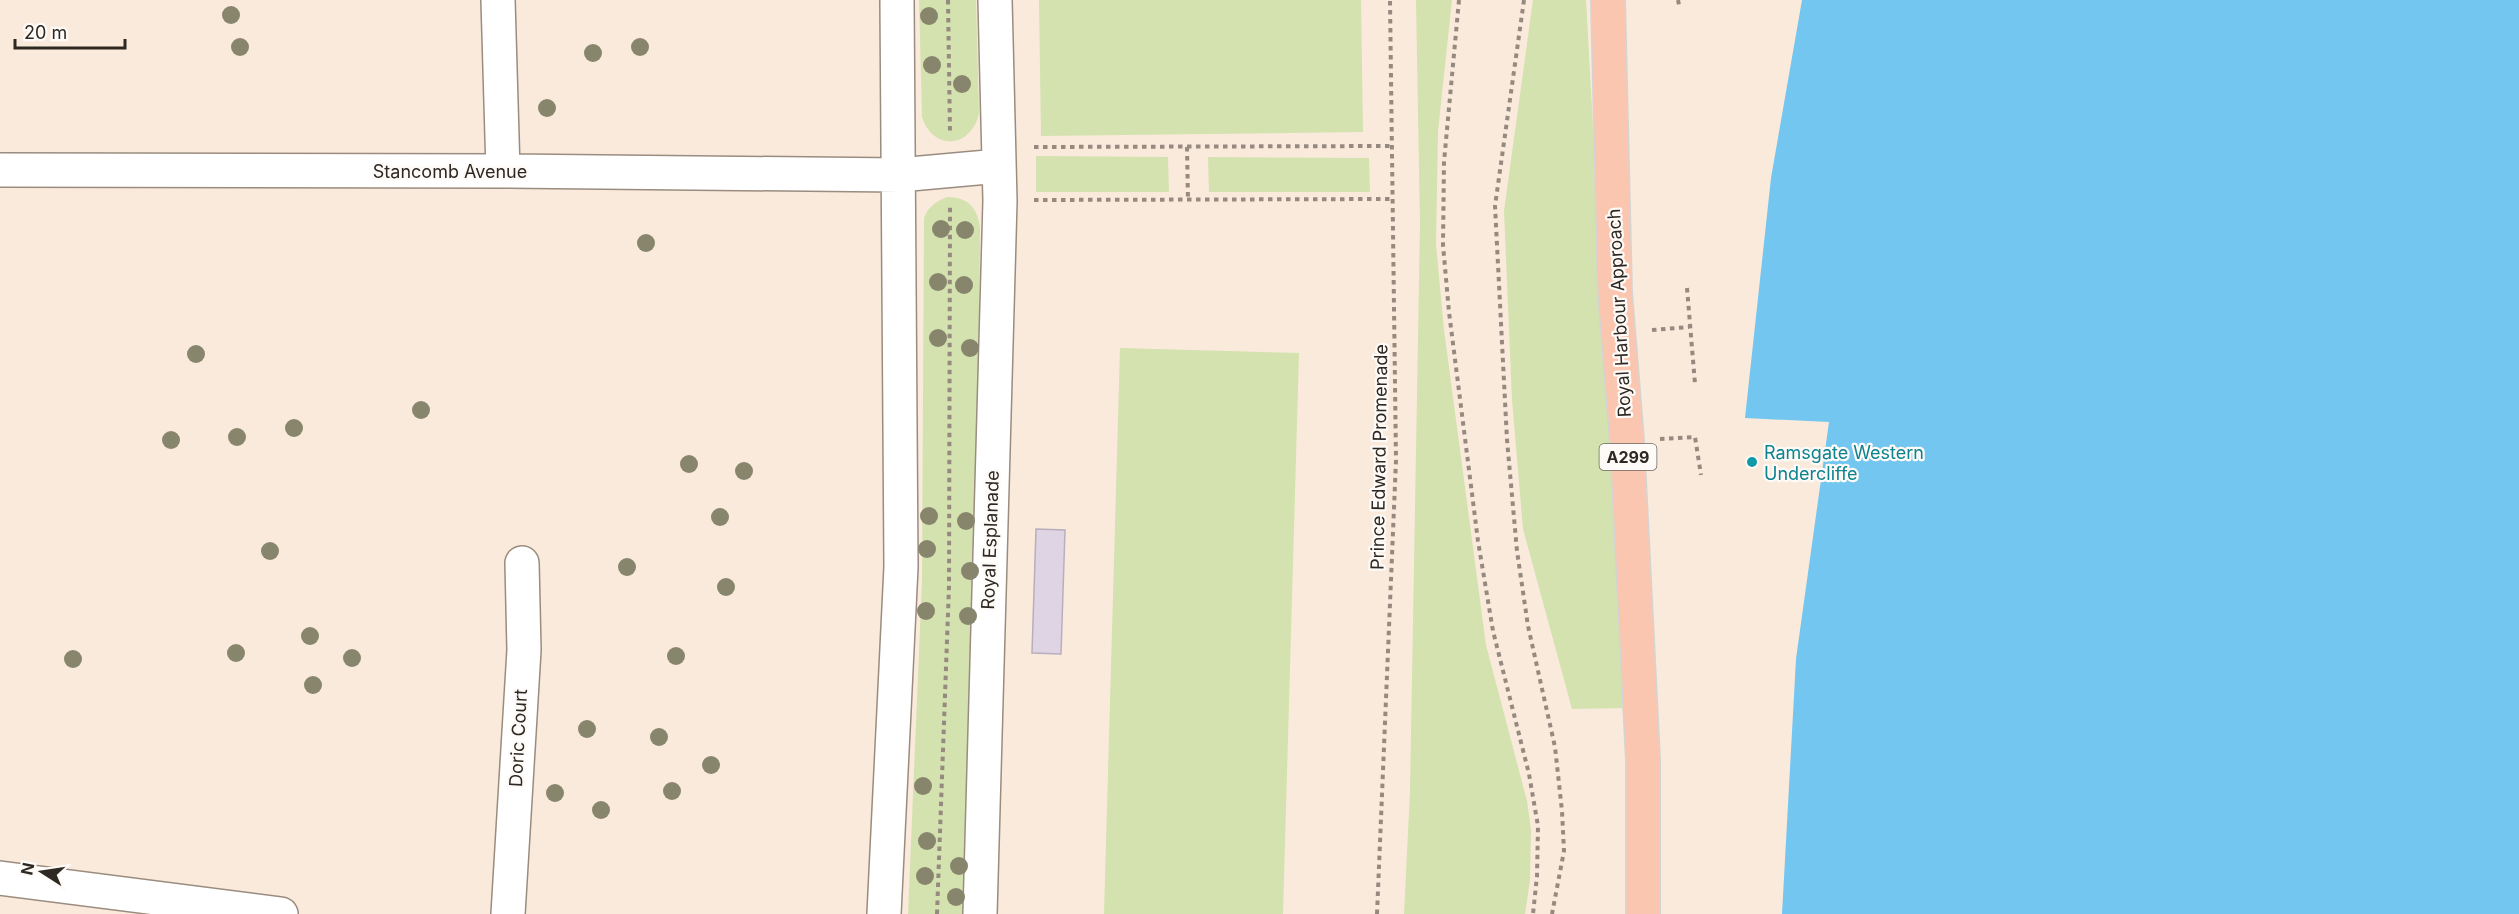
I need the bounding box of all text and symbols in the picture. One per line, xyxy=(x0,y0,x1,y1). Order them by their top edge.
scale bar xyxy=(15,12,124,50)
text: 20 m xyxy=(24,22,67,43)
street label: Stancomb Avenue xyxy=(373,161,527,182)
street label: Royal Harbour Approach xyxy=(1603,208,1635,418)
street label: Prince Edward Promenade xyxy=(1367,344,1391,570)
place label: Ramsgate Western Undercliffe xyxy=(1764,442,1924,484)
road number: A299 xyxy=(1600,444,1656,470)
marker: Ramsgate Western Undercliffe xyxy=(1745,455,1759,469)
street label: Royal Esplanade xyxy=(977,470,1003,610)
street label: Doric Court xyxy=(505,688,531,788)
north arrow xyxy=(12,842,72,902)
text: N xyxy=(16,861,38,877)

